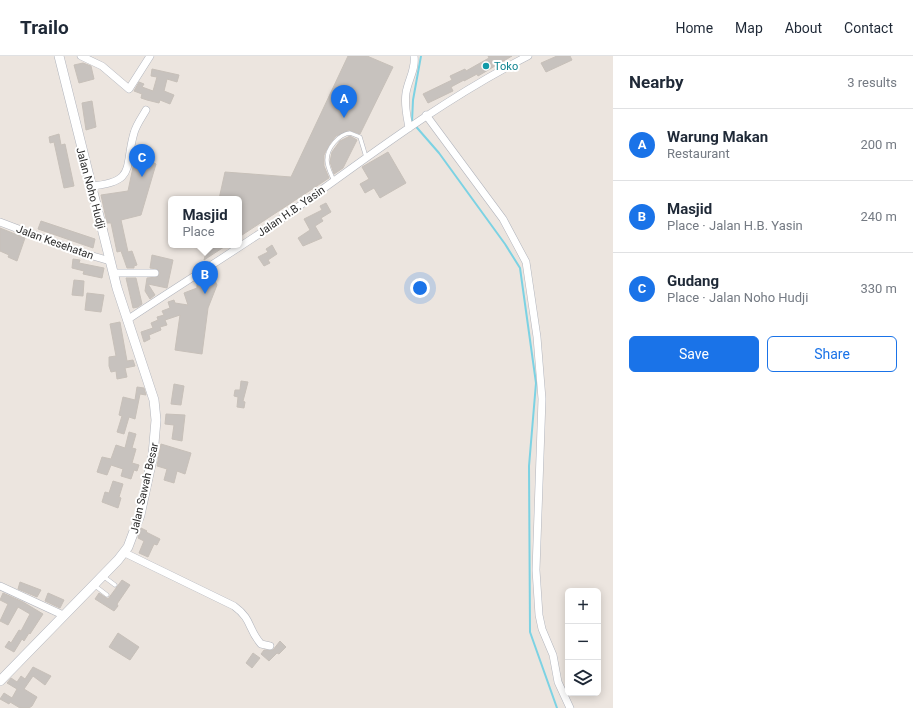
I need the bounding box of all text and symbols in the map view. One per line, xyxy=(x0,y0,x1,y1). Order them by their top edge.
text: Trailo xyxy=(20,16,69,39)
text: Home xyxy=(675,20,713,36)
text: Map xyxy=(735,20,763,36)
text: About xyxy=(785,20,822,36)
text: Contact xyxy=(844,20,893,36)
place label: Toko xyxy=(494,60,518,73)
marker: Toko xyxy=(481,61,491,71)
text: Nearby xyxy=(629,72,684,92)
text: 3 results xyxy=(847,75,897,90)
pin: A xyxy=(331,85,357,118)
text: Warung Makan xyxy=(667,128,768,146)
text: A xyxy=(638,137,646,152)
text: 200 m xyxy=(860,137,897,152)
pin: C xyxy=(129,144,155,177)
street label: Jalan Noho Hudji xyxy=(73,146,108,230)
text: Restaurant xyxy=(667,146,730,161)
street label: Jalan H.B. Yasin xyxy=(255,183,328,239)
popup xyxy=(168,196,242,248)
text: Masjid xyxy=(667,200,712,218)
text: Masjid xyxy=(182,206,228,224)
text: B xyxy=(638,209,646,224)
text: 240 m xyxy=(860,209,897,224)
text: Place · Jalan H.B. Yasin xyxy=(667,218,803,233)
street label: Jalan Kesehatan xyxy=(14,222,95,262)
text: Place xyxy=(182,224,215,239)
pin: B xyxy=(192,261,218,294)
text: Gudang xyxy=(667,272,719,290)
your location xyxy=(410,278,430,298)
text: C xyxy=(638,281,646,296)
text: 330 m xyxy=(860,281,897,296)
text: Place · Jalan Noho Hudji xyxy=(667,290,808,305)
button: Save xyxy=(629,336,759,372)
button: Share xyxy=(767,336,897,372)
street label: Jalan Sawah Besar xyxy=(128,441,161,535)
map controls xyxy=(565,588,601,696)
button: + xyxy=(565,588,601,624)
button: − xyxy=(565,624,601,660)
button: layers xyxy=(565,660,601,696)

